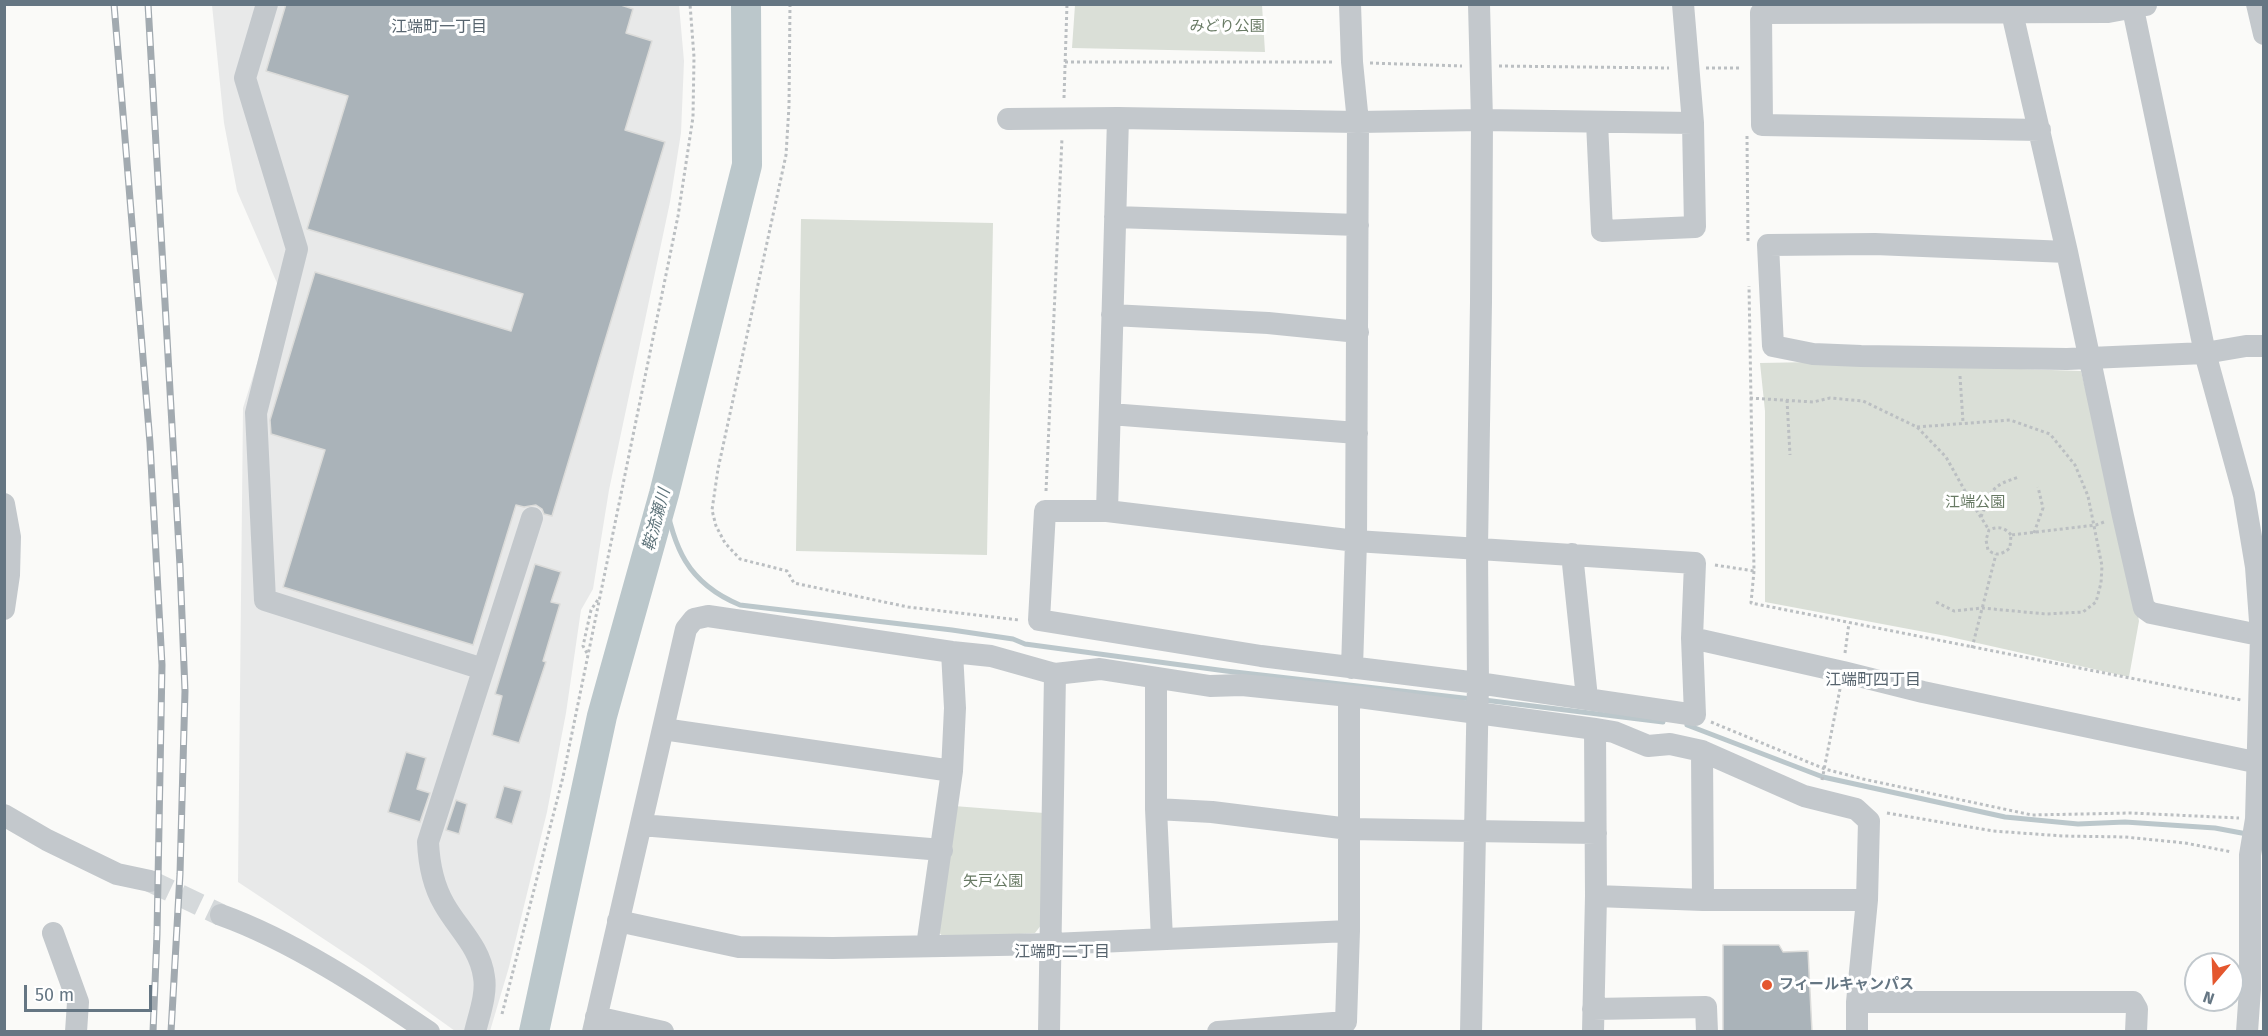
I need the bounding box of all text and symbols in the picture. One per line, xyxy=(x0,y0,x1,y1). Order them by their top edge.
district label: 江端町一丁目 xyxy=(391,18,487,38)
park label: みどり公園 xyxy=(1190,18,1264,36)
water label: 鞍流瀬川 xyxy=(639,487,675,553)
park label: 江端公園 xyxy=(1945,494,2005,512)
district label: 江端町四丁目 xyxy=(1825,671,1921,691)
park label: 矢戸公園 xyxy=(963,873,1023,891)
district label: 江端町二丁目 xyxy=(1014,943,1110,963)
north arrow xyxy=(2184,952,2244,1012)
scale bar xyxy=(27,973,154,1011)
place label: フィールキャンパス xyxy=(1779,976,1914,994)
marker: フィールキャンパス xyxy=(1760,978,1774,992)
text: 50 m xyxy=(35,984,74,1006)
text: N xyxy=(2201,987,2217,1008)

